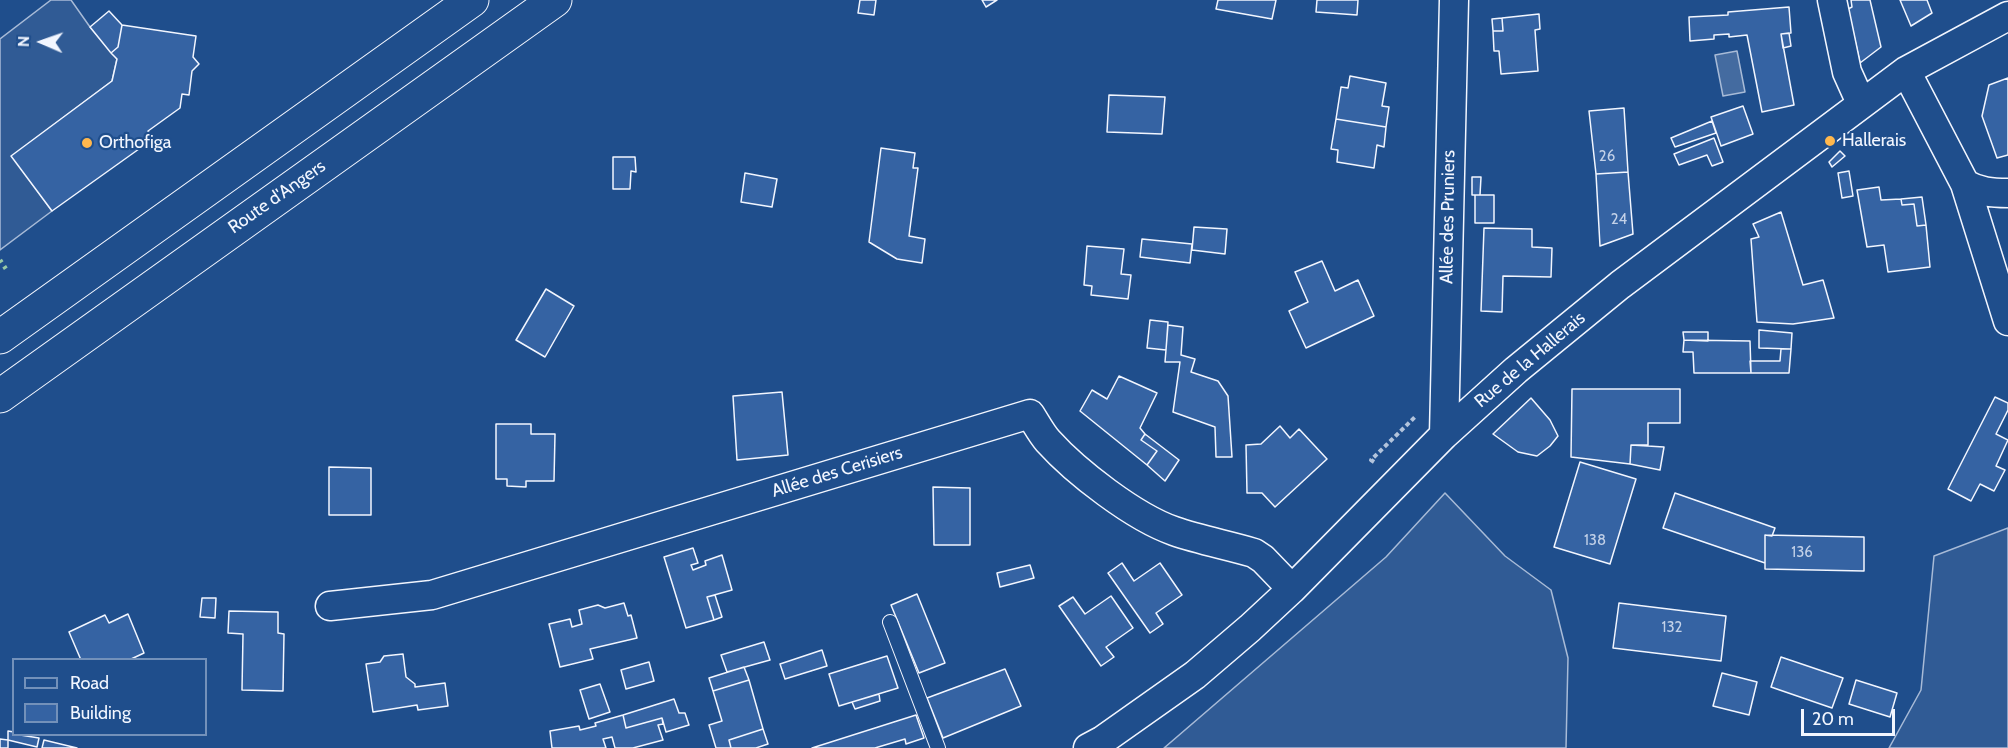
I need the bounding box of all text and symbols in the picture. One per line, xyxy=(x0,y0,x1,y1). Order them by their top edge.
north arrow xyxy=(12,12,72,72)
text: N xyxy=(14,35,33,47)
place label: Hallerais xyxy=(1842,130,1906,152)
place label: Orthofiga xyxy=(99,132,171,154)
marker: Hallerais xyxy=(1823,134,1837,148)
marker: Orthofiga xyxy=(80,136,94,150)
house number: 26 xyxy=(1599,148,1615,166)
street label: Allée des Pruniers xyxy=(1436,150,1460,284)
street label: Route d'Angers xyxy=(224,155,330,239)
house number: 24 xyxy=(1611,211,1627,229)
street label: Rue de la Hallerais xyxy=(1470,307,1590,413)
street label: Allée des Cerisiers xyxy=(769,442,905,502)
house number: 138 xyxy=(1584,532,1606,550)
house number: 136 xyxy=(1791,544,1813,562)
house number: 132 xyxy=(1662,619,1682,637)
legend xyxy=(12,658,207,736)
text: Road xyxy=(70,672,109,694)
scale bar xyxy=(1804,697,1898,735)
text: Building xyxy=(70,702,131,724)
text: 20 m xyxy=(1812,708,1854,730)

